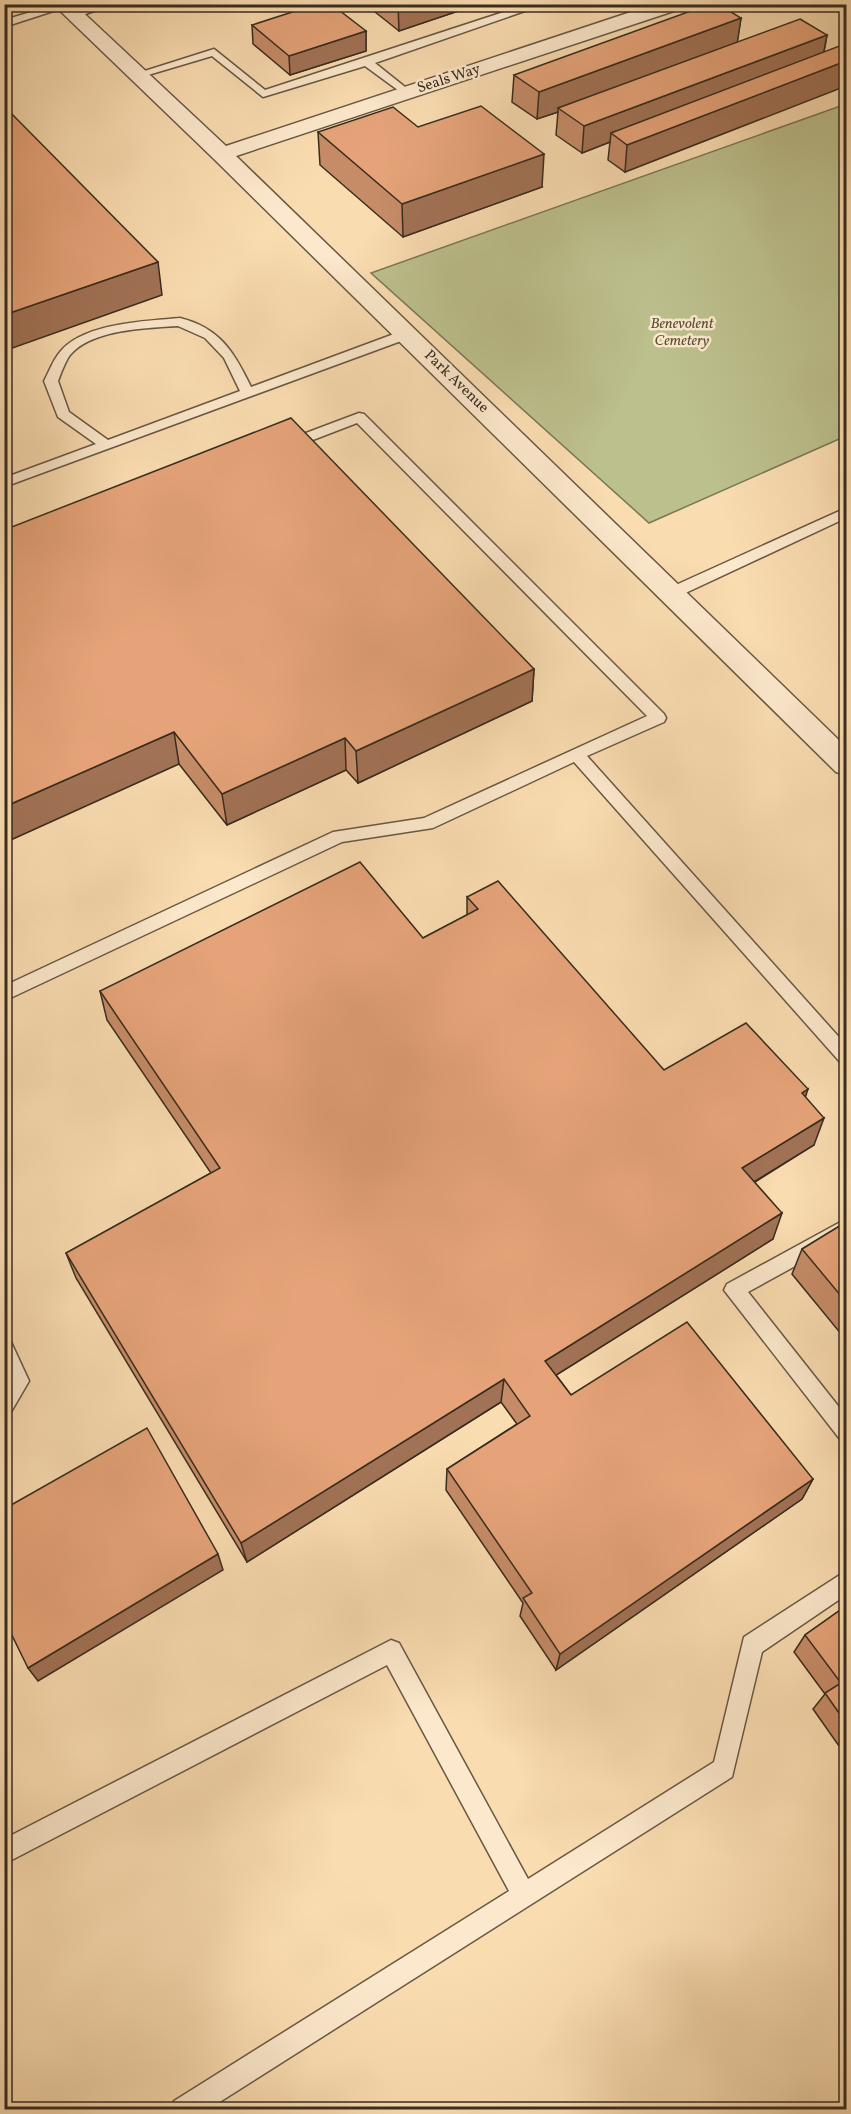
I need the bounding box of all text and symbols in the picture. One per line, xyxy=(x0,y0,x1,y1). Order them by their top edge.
street label: Seals Way xyxy=(415,59,483,99)
park label: Benevolent Cemetery xyxy=(650,314,715,352)
street label: Park Avenue xyxy=(419,346,493,418)

